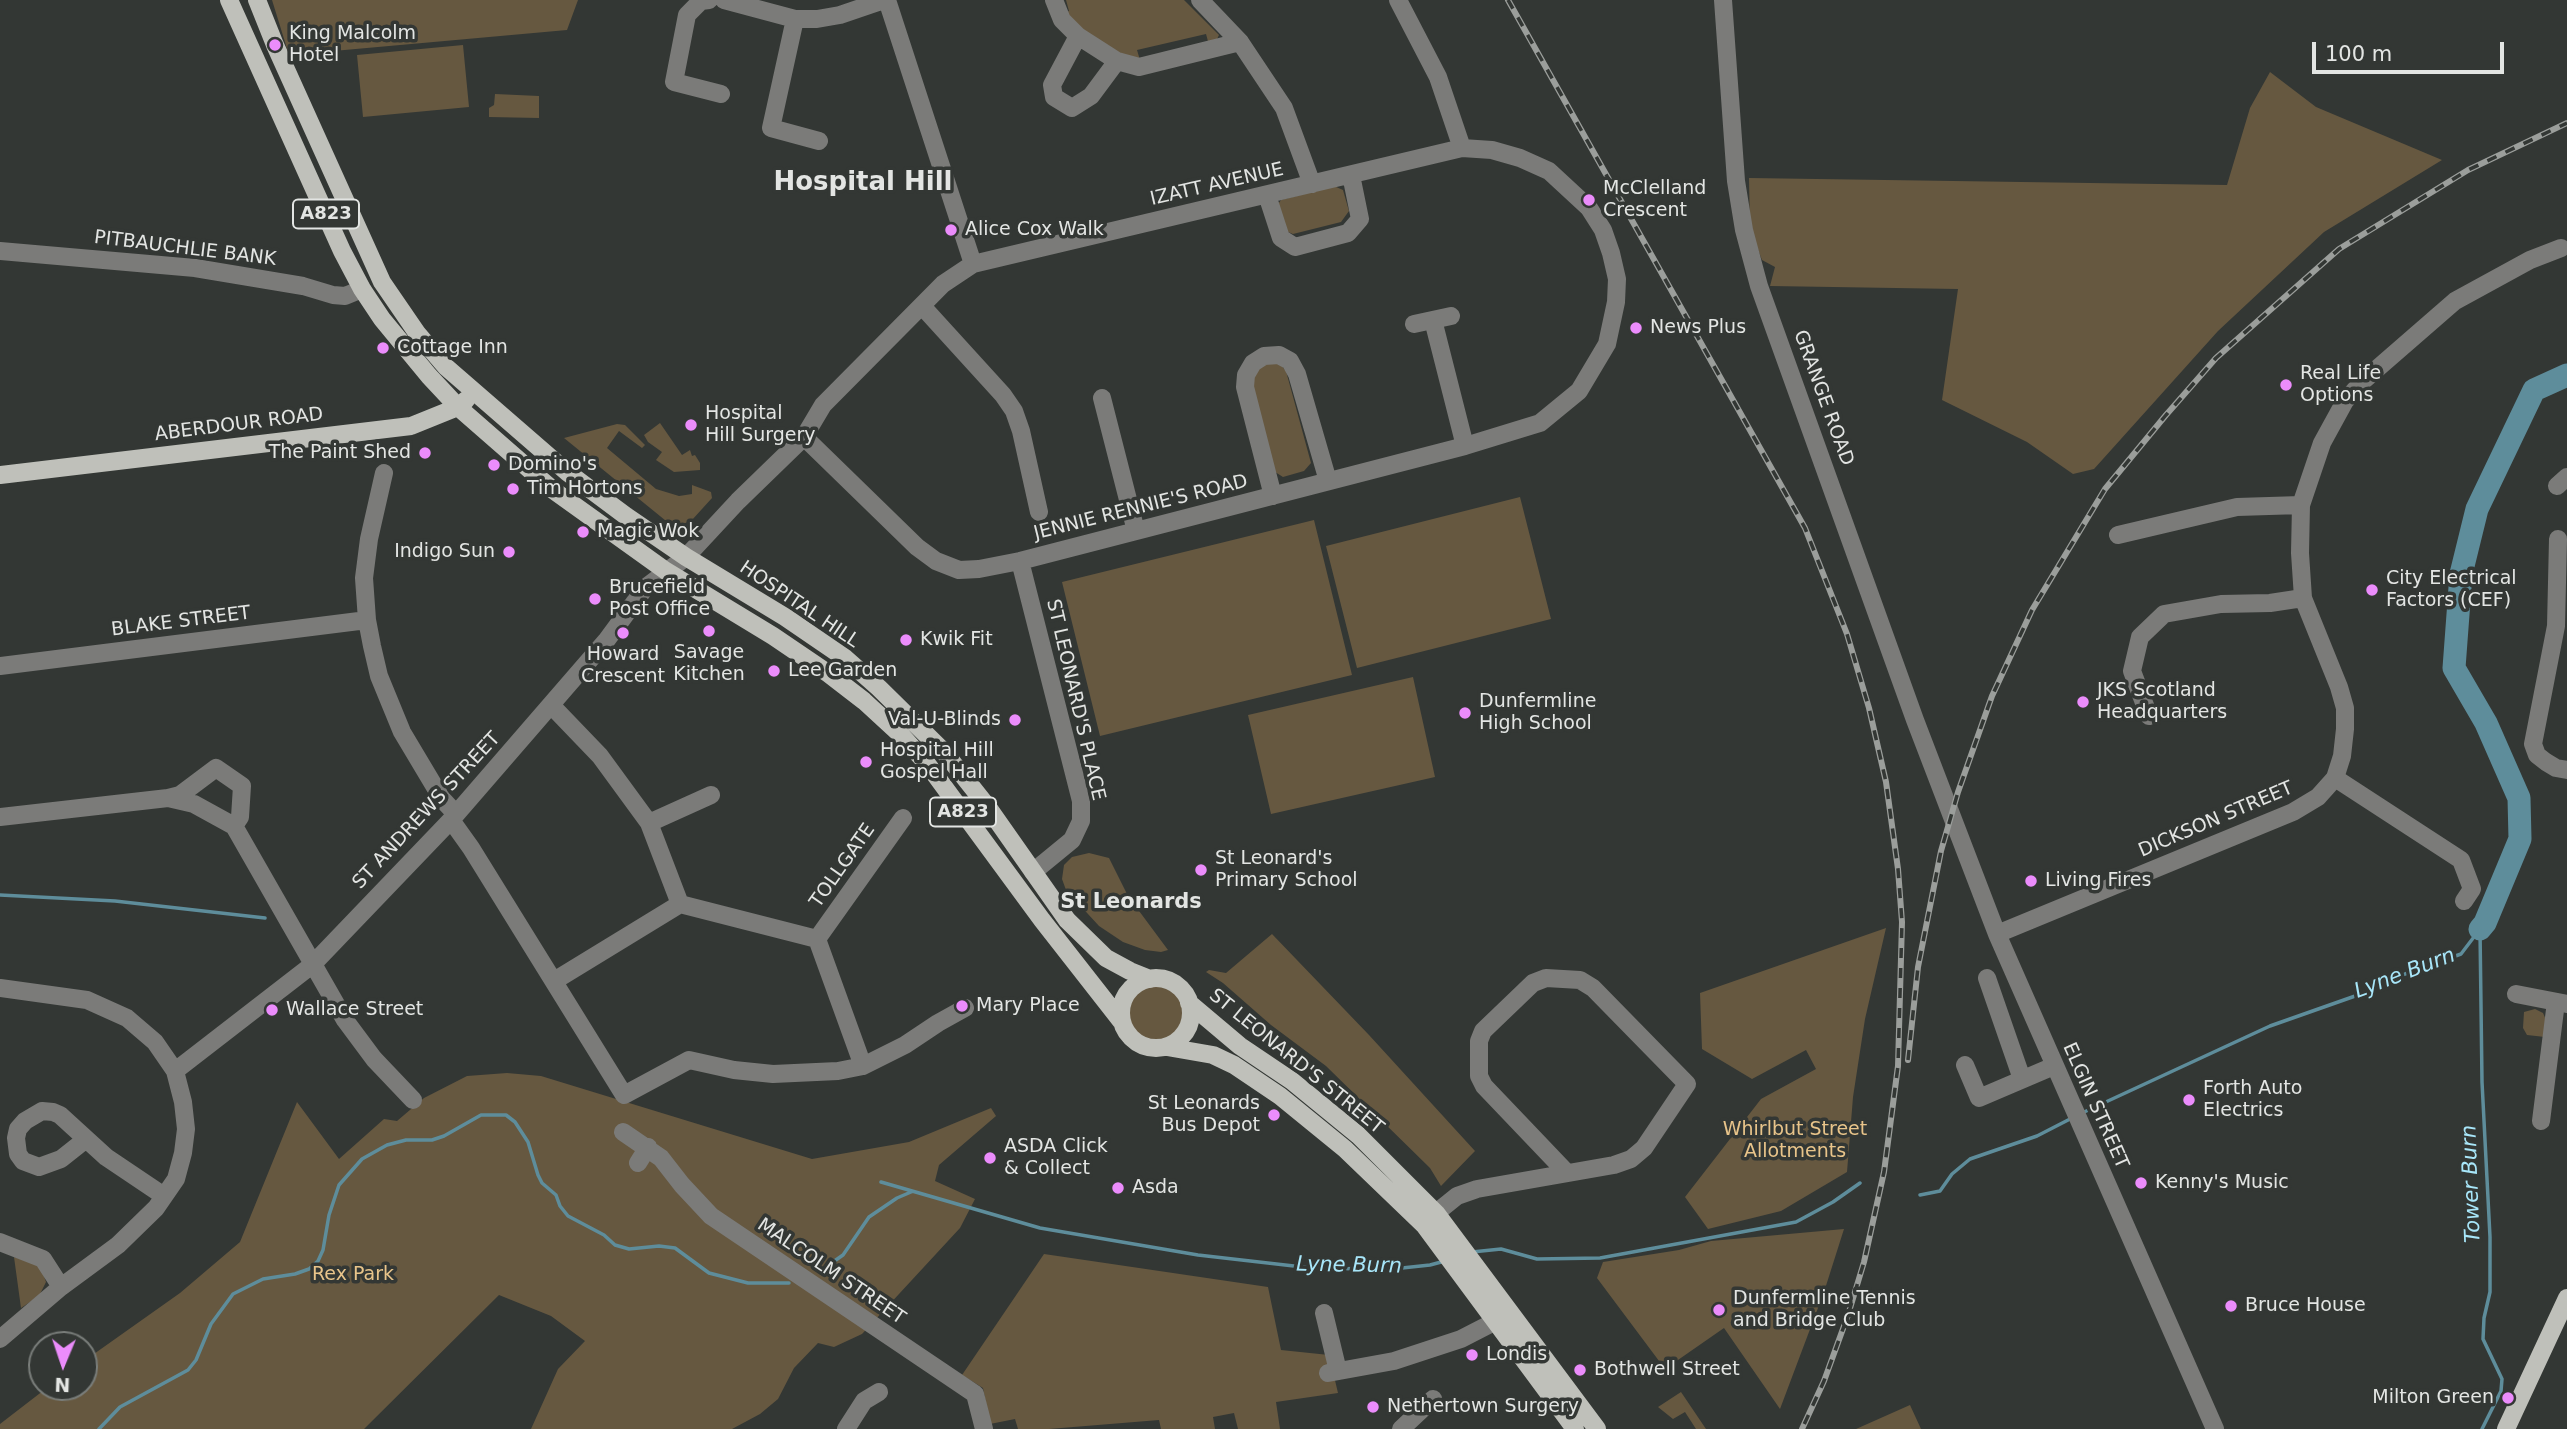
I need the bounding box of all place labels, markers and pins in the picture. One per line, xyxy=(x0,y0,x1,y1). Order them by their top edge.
place label: King Malcolm Hotel xyxy=(289,23,416,67)
marker: King Malcolm Hotel xyxy=(267,37,283,53)
place label: McClelland Crescent xyxy=(1603,178,1706,222)
marker: McClelland Crescent xyxy=(1581,192,1597,208)
place label: Alice Cox Walk xyxy=(965,219,1104,241)
marker: Alice Cox Walk xyxy=(943,222,959,238)
place label: News Plus xyxy=(1650,317,1746,339)
marker: News Plus xyxy=(1628,320,1644,336)
place label: Cottage Inn xyxy=(397,337,508,359)
marker: Cottage Inn xyxy=(375,340,391,356)
place label: Real Life Options xyxy=(2300,363,2381,407)
marker: Real Life Options xyxy=(2278,377,2294,393)
place label: Hospital Hill Surgery xyxy=(705,403,816,447)
marker: Hospital Hill Surgery xyxy=(683,417,699,433)
place label: The Paint Shed xyxy=(269,442,411,464)
marker: The Paint Shed xyxy=(417,445,433,461)
place label: Domino's xyxy=(508,454,597,476)
marker: Domino's xyxy=(486,457,502,473)
place label: Tim Hortons xyxy=(527,478,643,500)
marker: Tim Hortons xyxy=(505,481,521,497)
place label: Magic Wok xyxy=(597,521,699,543)
marker: Magic Wok xyxy=(575,524,591,540)
place label: Indigo Sun xyxy=(394,541,495,563)
marker: Indigo Sun xyxy=(501,544,517,560)
place label: City Electrical Factors (CEF) xyxy=(2386,568,2517,612)
place label: Brucefield Post Office xyxy=(609,577,710,621)
marker: City Electrical Factors (CEF) xyxy=(2364,582,2380,598)
marker: Brucefield Post Office xyxy=(587,591,603,607)
marker: Savage Kitchen xyxy=(701,623,717,639)
marker: Howard Crescent xyxy=(615,625,631,641)
place label: Kwik Fit xyxy=(920,629,993,651)
marker: Kwik Fit xyxy=(898,632,914,648)
place label: Savage Kitchen xyxy=(673,642,745,686)
place label: Howard Crescent xyxy=(581,644,665,688)
place label: Lee Garden xyxy=(788,660,897,682)
marker: Lee Garden xyxy=(766,663,782,679)
place label: JKS Scotland Headquarters xyxy=(2097,680,2227,724)
place label: Dunfermline High School xyxy=(1479,691,1596,735)
marker: JKS Scotland Headquarters xyxy=(2075,694,2091,710)
marker: Dunfermline High School xyxy=(1457,705,1473,721)
place label: Val-U-Blinds xyxy=(888,709,1001,731)
marker: Val-U-Blinds xyxy=(1007,712,1023,728)
place label: Hospital Hill Gospel Hall xyxy=(880,740,994,784)
marker: Hospital Hill Gospel Hall xyxy=(858,754,874,770)
place label: St Leonard's Primary School xyxy=(1215,848,1358,892)
marker: St Leonard's Primary School xyxy=(1193,862,1209,878)
place label: Living Fires xyxy=(2045,870,2151,892)
marker: Living Fires xyxy=(2023,873,2039,889)
place label: Mary Place xyxy=(976,995,1080,1017)
marker: Mary Place xyxy=(954,998,970,1014)
place label: Wallace Street xyxy=(286,999,423,1021)
marker: Wallace Street xyxy=(264,1002,280,1018)
place label: Forth Auto Electrics xyxy=(2203,1078,2302,1122)
marker: Forth Auto Electrics xyxy=(2181,1092,2197,1108)
place label: St Leonards Bus Depot xyxy=(1148,1093,1260,1137)
marker: St Leonards Bus Depot xyxy=(1266,1107,1282,1123)
place label: ASDA Click & Collect xyxy=(1004,1136,1108,1180)
marker: ASDA Click & Collect xyxy=(982,1150,998,1166)
place label: Kenny's Music xyxy=(2155,1172,2289,1194)
marker: Kenny's Music xyxy=(2133,1175,2149,1191)
place label: Asda xyxy=(1132,1177,1179,1199)
marker: Asda xyxy=(1110,1180,1126,1196)
place label: Dunfermline Tennis and Bridge Club xyxy=(1733,1288,1916,1332)
place label: Bruce House xyxy=(2245,1295,2366,1317)
marker: Bruce House xyxy=(2223,1298,2239,1314)
marker: Dunfermline Tennis and Bridge Club xyxy=(1711,1302,1727,1318)
place label: Londis xyxy=(1486,1344,1547,1366)
marker: Londis xyxy=(1464,1347,1480,1363)
place label: Bothwell Street xyxy=(1594,1359,1740,1381)
marker: Bothwell Street xyxy=(1572,1362,1588,1378)
place label: Milton Green xyxy=(2372,1387,2494,1409)
marker: Milton Green xyxy=(2500,1390,2516,1406)
place label: Nethertown Surgery xyxy=(1387,1396,1579,1418)
marker: Nethertown Surgery xyxy=(1365,1399,1381,1415)

